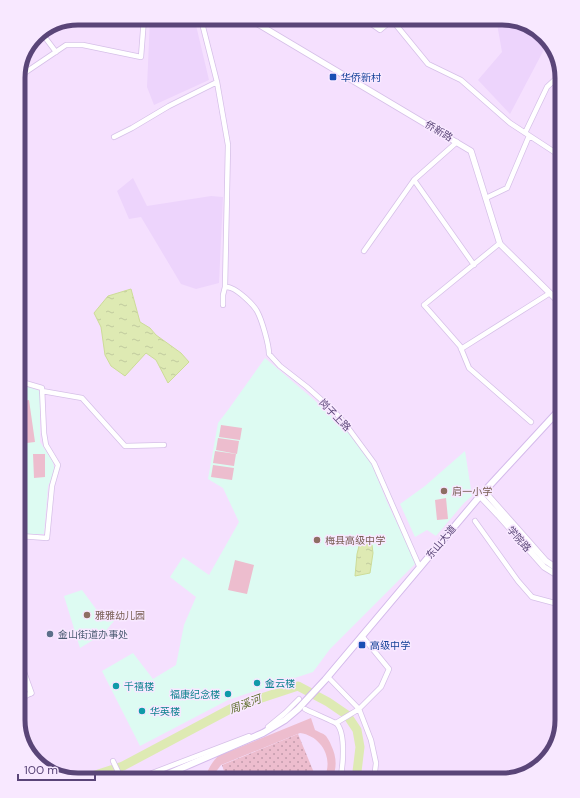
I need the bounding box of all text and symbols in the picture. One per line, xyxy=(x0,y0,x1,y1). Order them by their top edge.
place label: 华侨新村 xyxy=(341,71,381,84)
marker: 华侨新村 xyxy=(328,72,338,82)
street label: 侨新路 xyxy=(422,117,455,144)
street label: 岗子上路 xyxy=(316,396,354,434)
place label: 肩一小学 xyxy=(452,485,492,498)
marker: 肩一小学 xyxy=(439,486,449,496)
street label: 东山大道 xyxy=(423,523,459,561)
street label: 学院路 xyxy=(504,523,534,555)
place label: 梅县高级中学 xyxy=(325,534,385,547)
marker: 梅县高级中学 xyxy=(312,535,322,545)
place label: 雅雅幼儿园 xyxy=(95,609,145,622)
marker: 雅雅幼儿园 xyxy=(82,610,92,620)
place label: 金山街道办事处 xyxy=(58,628,128,641)
marker: 金山街道办事处 xyxy=(45,629,55,639)
place label: 高级中学 xyxy=(370,639,410,652)
marker: 高级中学 xyxy=(357,640,367,650)
place label: 金云楼 xyxy=(265,677,295,690)
marker: 金云楼 xyxy=(252,678,262,688)
place label: 千禧楼 xyxy=(124,680,154,693)
marker: 千禧楼 xyxy=(111,681,121,691)
place label: 福康纪念楼 xyxy=(170,688,220,701)
marker: 福康纪念楼 xyxy=(223,689,233,699)
water label: 周溪河 xyxy=(227,691,265,716)
place label: 华英楼 xyxy=(150,705,180,718)
marker: 华英楼 xyxy=(137,706,147,716)
scale bar xyxy=(18,756,95,782)
text: 100 m xyxy=(24,762,58,778)

